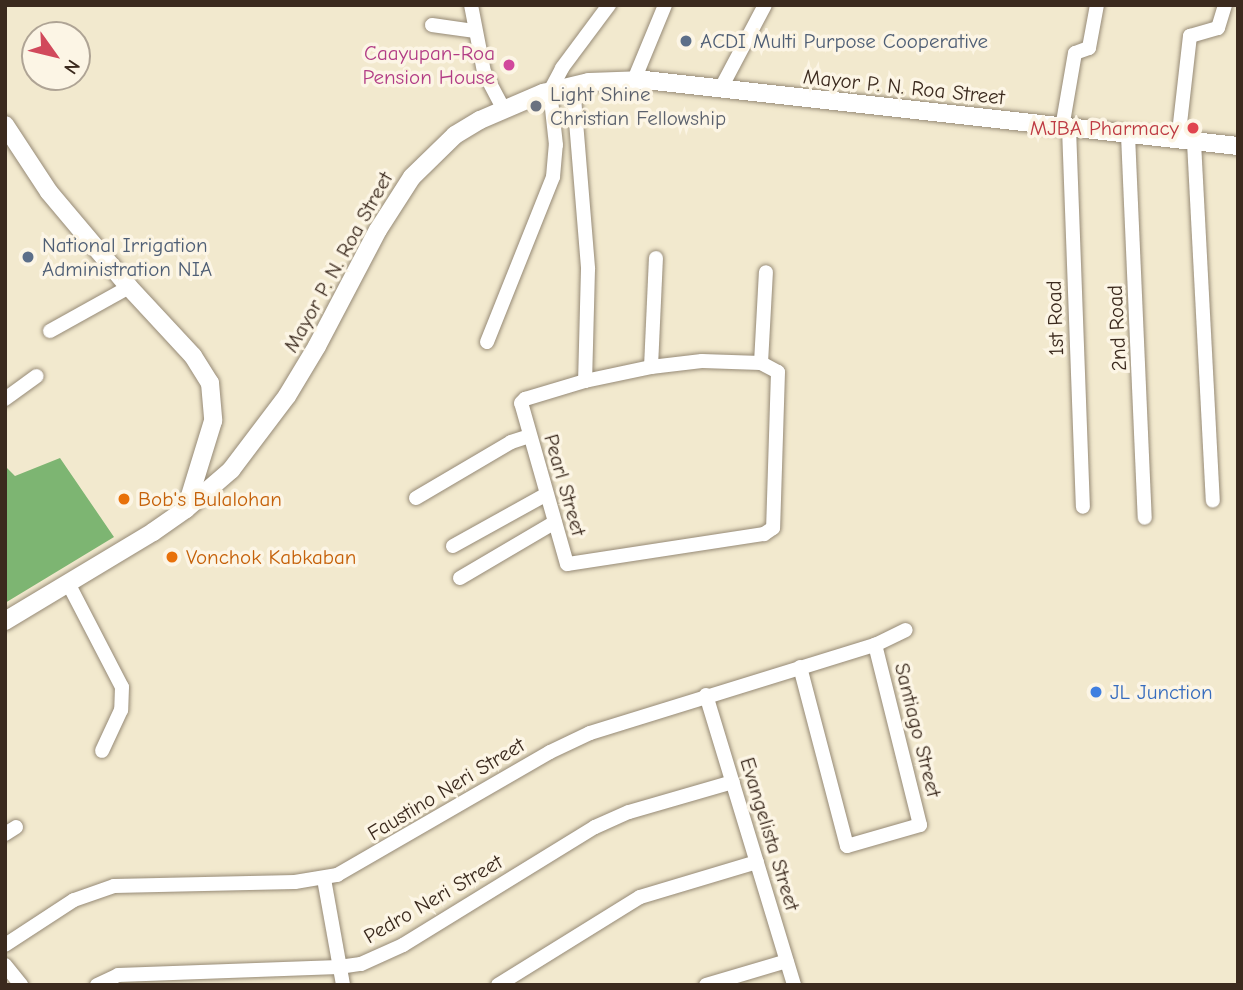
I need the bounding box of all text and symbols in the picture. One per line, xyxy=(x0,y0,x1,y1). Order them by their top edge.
north arrow xyxy=(21,21,91,91)
place label: ACDI Multi Purpose Cooperative xyxy=(700,28,988,54)
marker: ACDI Multi Purpose Cooperative xyxy=(678,33,694,49)
place label: Caayupan-Roa Pension House xyxy=(363,40,495,90)
text: N xyxy=(59,55,84,78)
marker: Caayupan-Roa Pension House xyxy=(501,57,517,73)
street label: Mayor P. N. Roa Street xyxy=(802,64,1006,110)
place label: Light Shine Christian Fellowship xyxy=(550,81,726,131)
marker: Light Shine Christian Fellowship xyxy=(528,98,544,114)
place label: MJBA Pharmacy xyxy=(1030,115,1179,141)
marker: MJBA Pharmacy xyxy=(1185,120,1201,136)
street label: Mayor P. N. Roa Street xyxy=(278,167,398,357)
place label: National Irrigation Administration NIA xyxy=(42,232,212,282)
marker: National Irrigation Administration NIA xyxy=(20,249,36,265)
street label: 1st Road xyxy=(1041,280,1069,356)
street label: 2nd Road xyxy=(1102,284,1132,372)
street label: Pearl Street xyxy=(538,431,592,539)
place label: Bob's Bulalohan xyxy=(138,486,282,512)
marker: Bob's Bulalohan xyxy=(116,491,132,507)
place label: Vonchok Kabkaban xyxy=(186,544,356,570)
marker: Vonchok Kabkaban xyxy=(164,549,180,565)
street label: Santiago Street xyxy=(889,660,947,800)
place label: JL Junction xyxy=(1110,679,1213,705)
marker: JL Junction xyxy=(1088,684,1104,700)
street label: Faustino Neri Street xyxy=(363,732,529,846)
street label: Evangelista Street xyxy=(735,754,805,914)
street label: Pedro Neri Street xyxy=(359,849,507,949)

